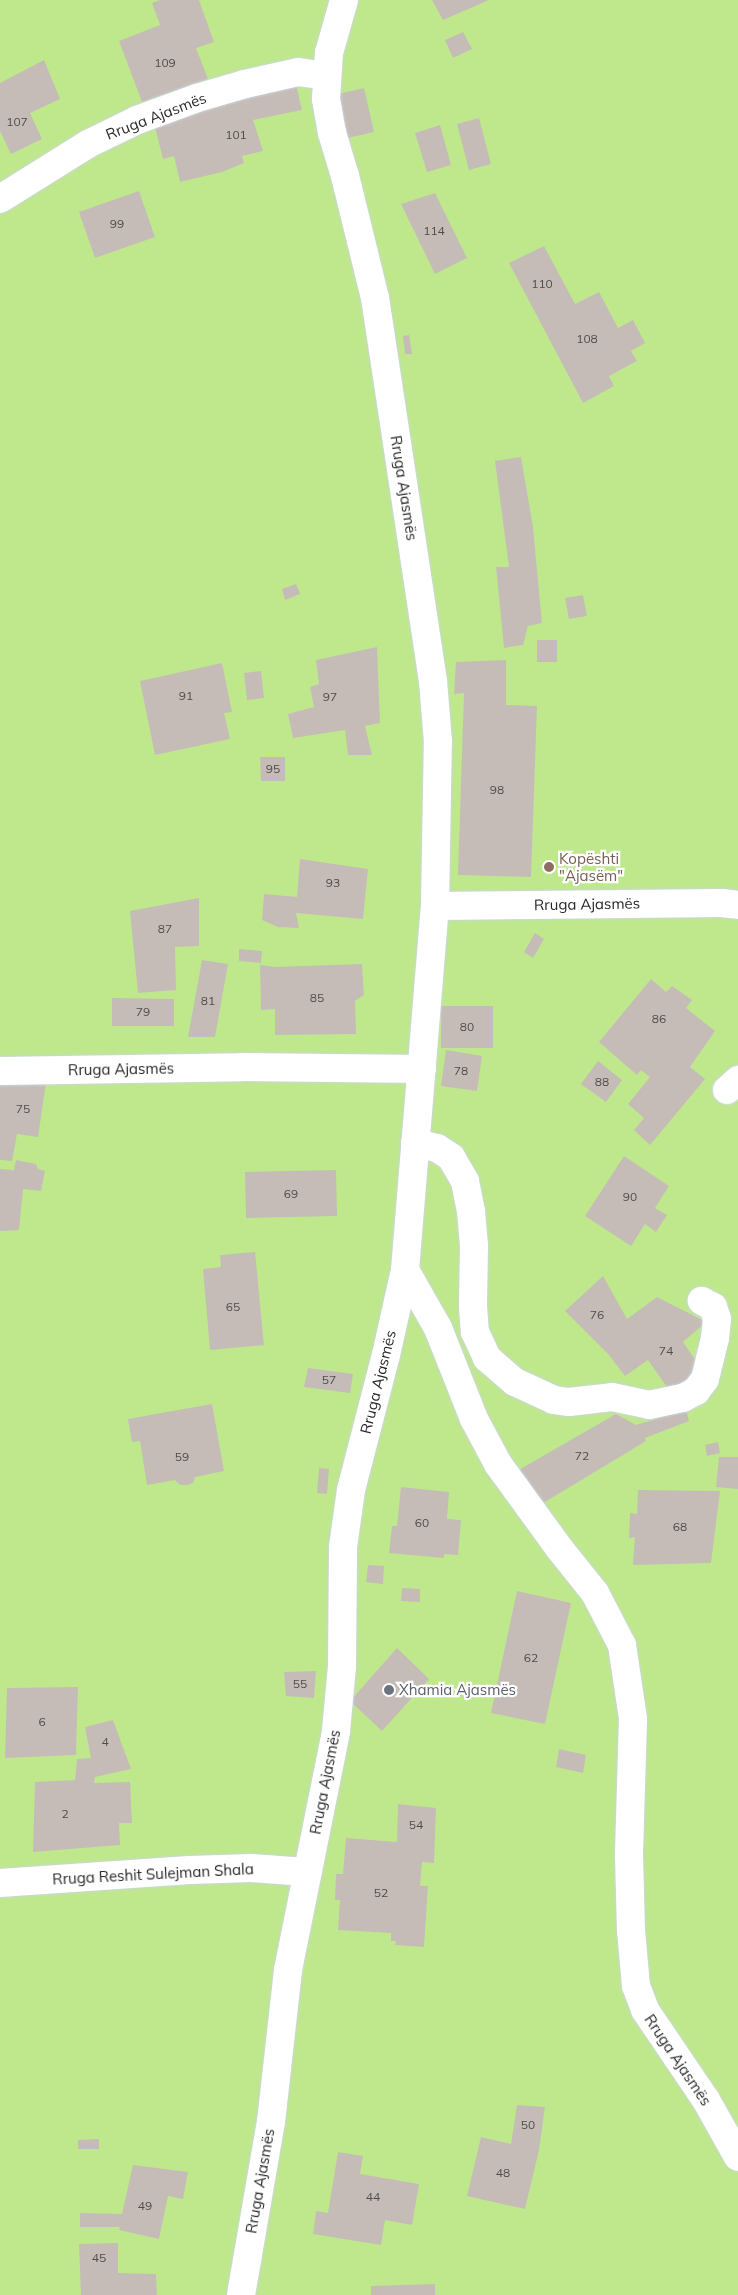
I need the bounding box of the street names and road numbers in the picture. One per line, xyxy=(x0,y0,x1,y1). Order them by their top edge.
street label: Rruga Ajasmës xyxy=(103,89,209,143)
street label: Rruga Ajasmës xyxy=(387,434,421,542)
street label: Rruga Ajasmës xyxy=(534,894,640,914)
street label: Rruga Ajasmës xyxy=(68,1059,174,1079)
street label: Rruga Ajasmës xyxy=(356,1328,400,1436)
street label: Rruga Ajasmës xyxy=(306,1728,344,1836)
street label: Rruga Reshit Sulejman Shala xyxy=(52,1860,254,1888)
street label: Rruga Ajasmës xyxy=(641,2011,715,2109)
street label: Rruga Ajasmës xyxy=(242,2127,278,2235)

